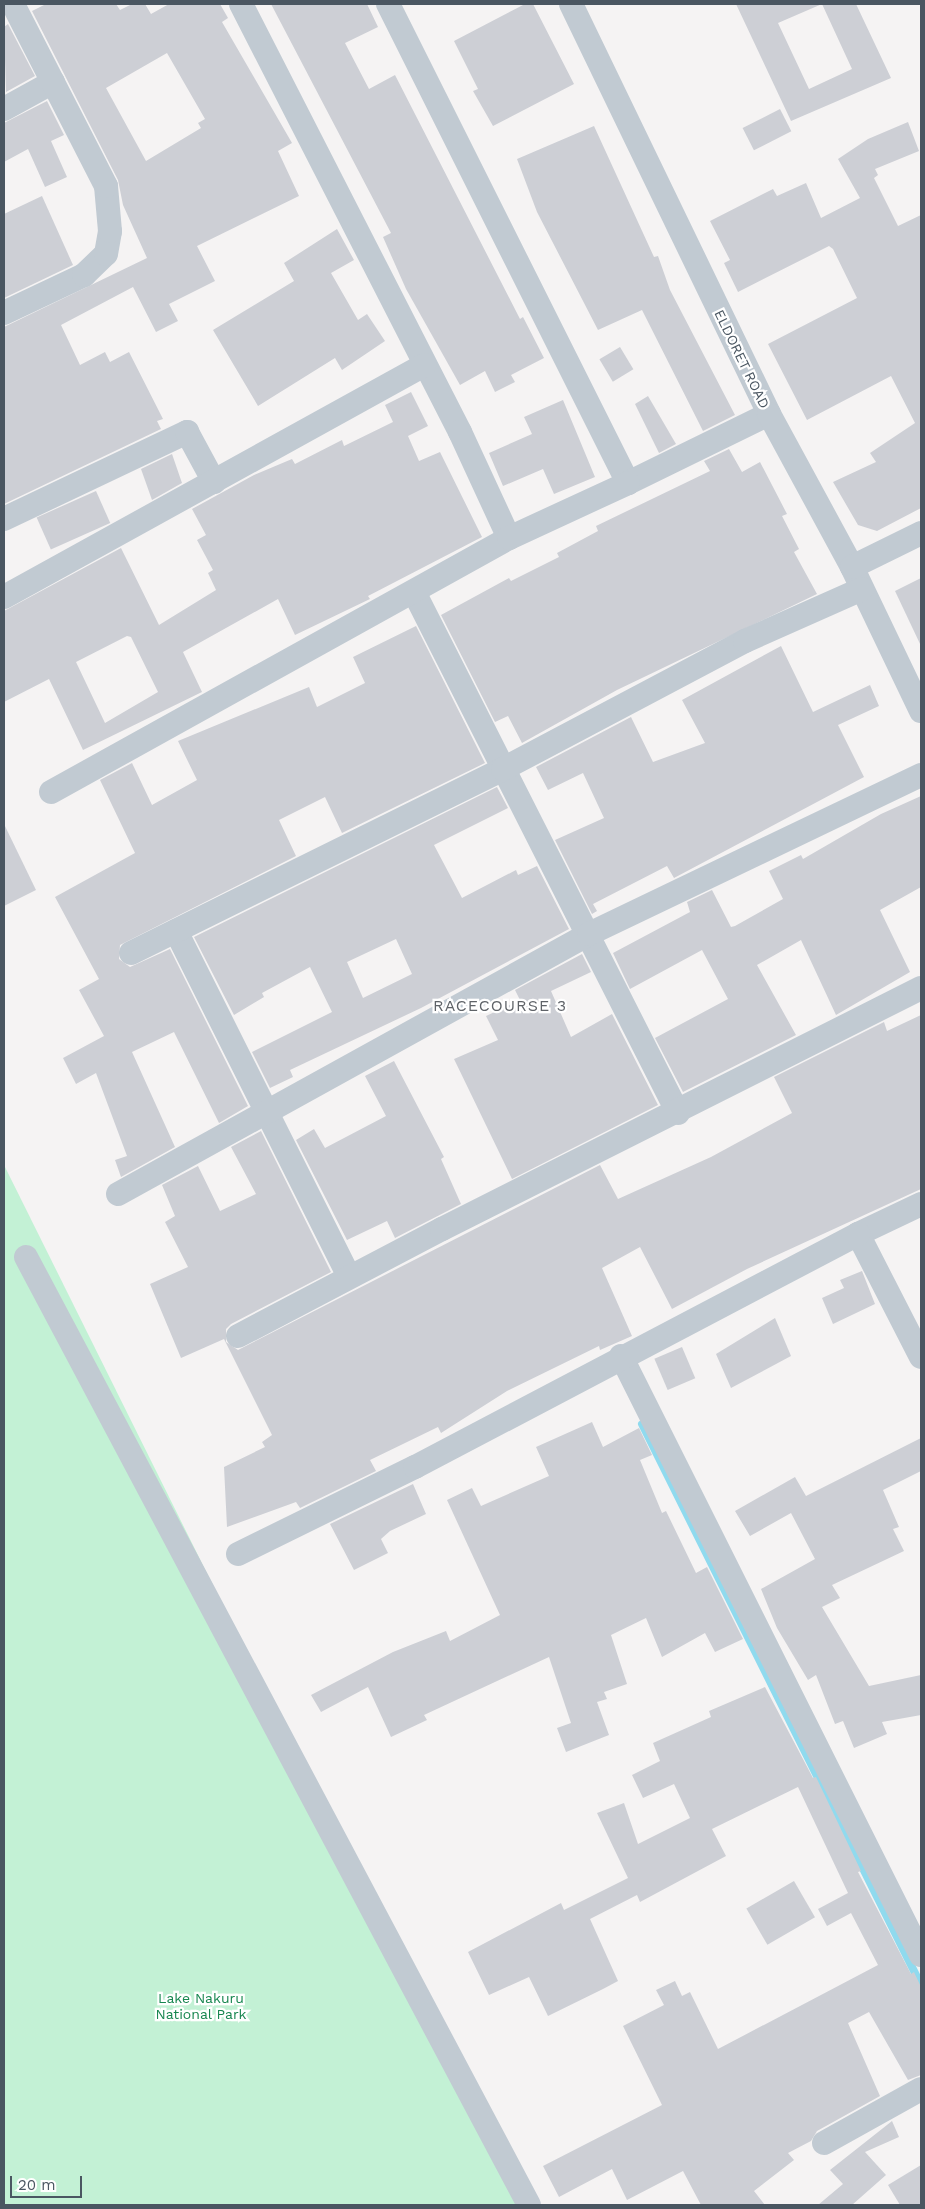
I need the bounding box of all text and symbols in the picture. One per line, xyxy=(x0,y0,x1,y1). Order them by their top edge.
street label: ELDORET ROAD xyxy=(711,307,773,411)
district label: RACECOURSE 3 xyxy=(432,996,568,1016)
park label: Lake Nakuru National Park xyxy=(155,1990,247,2022)
scale bar xyxy=(12,2166,85,2198)
text: 20 m xyxy=(18,2176,56,2194)

